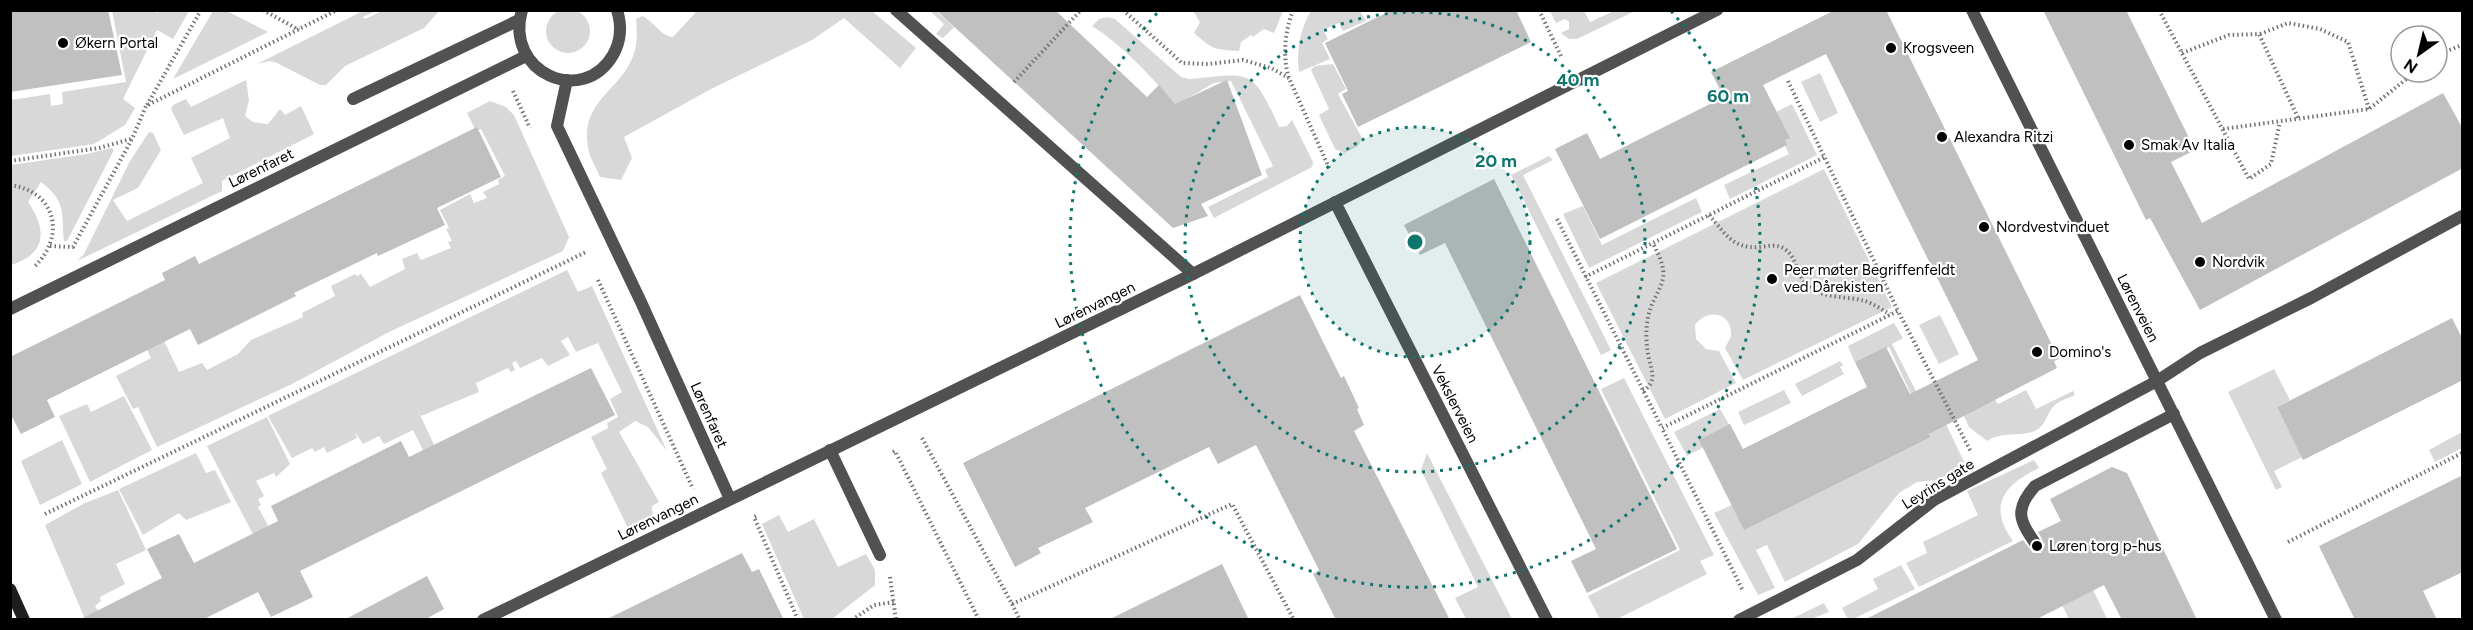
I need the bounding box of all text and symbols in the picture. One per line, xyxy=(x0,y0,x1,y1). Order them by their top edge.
north arrow xyxy=(2389,24,2449,84)
place label: Økern Portal xyxy=(75,34,158,52)
marker: Økern Portal xyxy=(56,36,70,50)
place label: Krogsveen xyxy=(1903,39,1974,57)
marker: Krogsveen xyxy=(1884,41,1898,55)
text: N xyxy=(2400,55,2421,77)
text: 40 m xyxy=(1556,69,1600,91)
text: 60 m xyxy=(1707,85,1749,107)
place label: Alexandra Ritzi xyxy=(1954,128,2053,146)
marker: Alexandra Ritzi xyxy=(1935,130,1949,144)
place label: Smak Av Italia xyxy=(2141,136,2235,154)
marker: Smak Av Italia xyxy=(2122,138,2136,152)
street label: Lørenfaret xyxy=(226,144,297,191)
text: 20 m xyxy=(1475,150,1517,172)
place label: Nordvestvinduet xyxy=(1996,218,2110,236)
marker: Nordvestvinduet xyxy=(1977,220,1991,234)
centre of rings xyxy=(1405,232,1425,252)
place label: Nordvik xyxy=(2212,253,2265,271)
marker: Nordvik xyxy=(2193,255,2207,269)
place label: Peer møter Begriffenfeldt ved Dårekisten xyxy=(1784,261,1956,296)
street label: Lørenveien xyxy=(2113,271,2163,345)
marker: Peer møter Begriffenfeldt ved Dårekisten xyxy=(1765,272,1779,286)
street label: Lørenvangen xyxy=(1052,278,1138,332)
place label: Domino's xyxy=(2049,343,2111,361)
marker: Domino's xyxy=(2030,345,2044,359)
street label: Vekslerveien xyxy=(1428,362,1482,446)
street label: Lørenfaret xyxy=(687,379,732,451)
street label: Leyrins gate xyxy=(1899,455,1977,513)
street label: Lørenvangen xyxy=(615,490,701,544)
place label: Løren torg p-hus xyxy=(2049,537,2162,555)
marker: Løren torg p-hus xyxy=(2030,539,2044,553)

